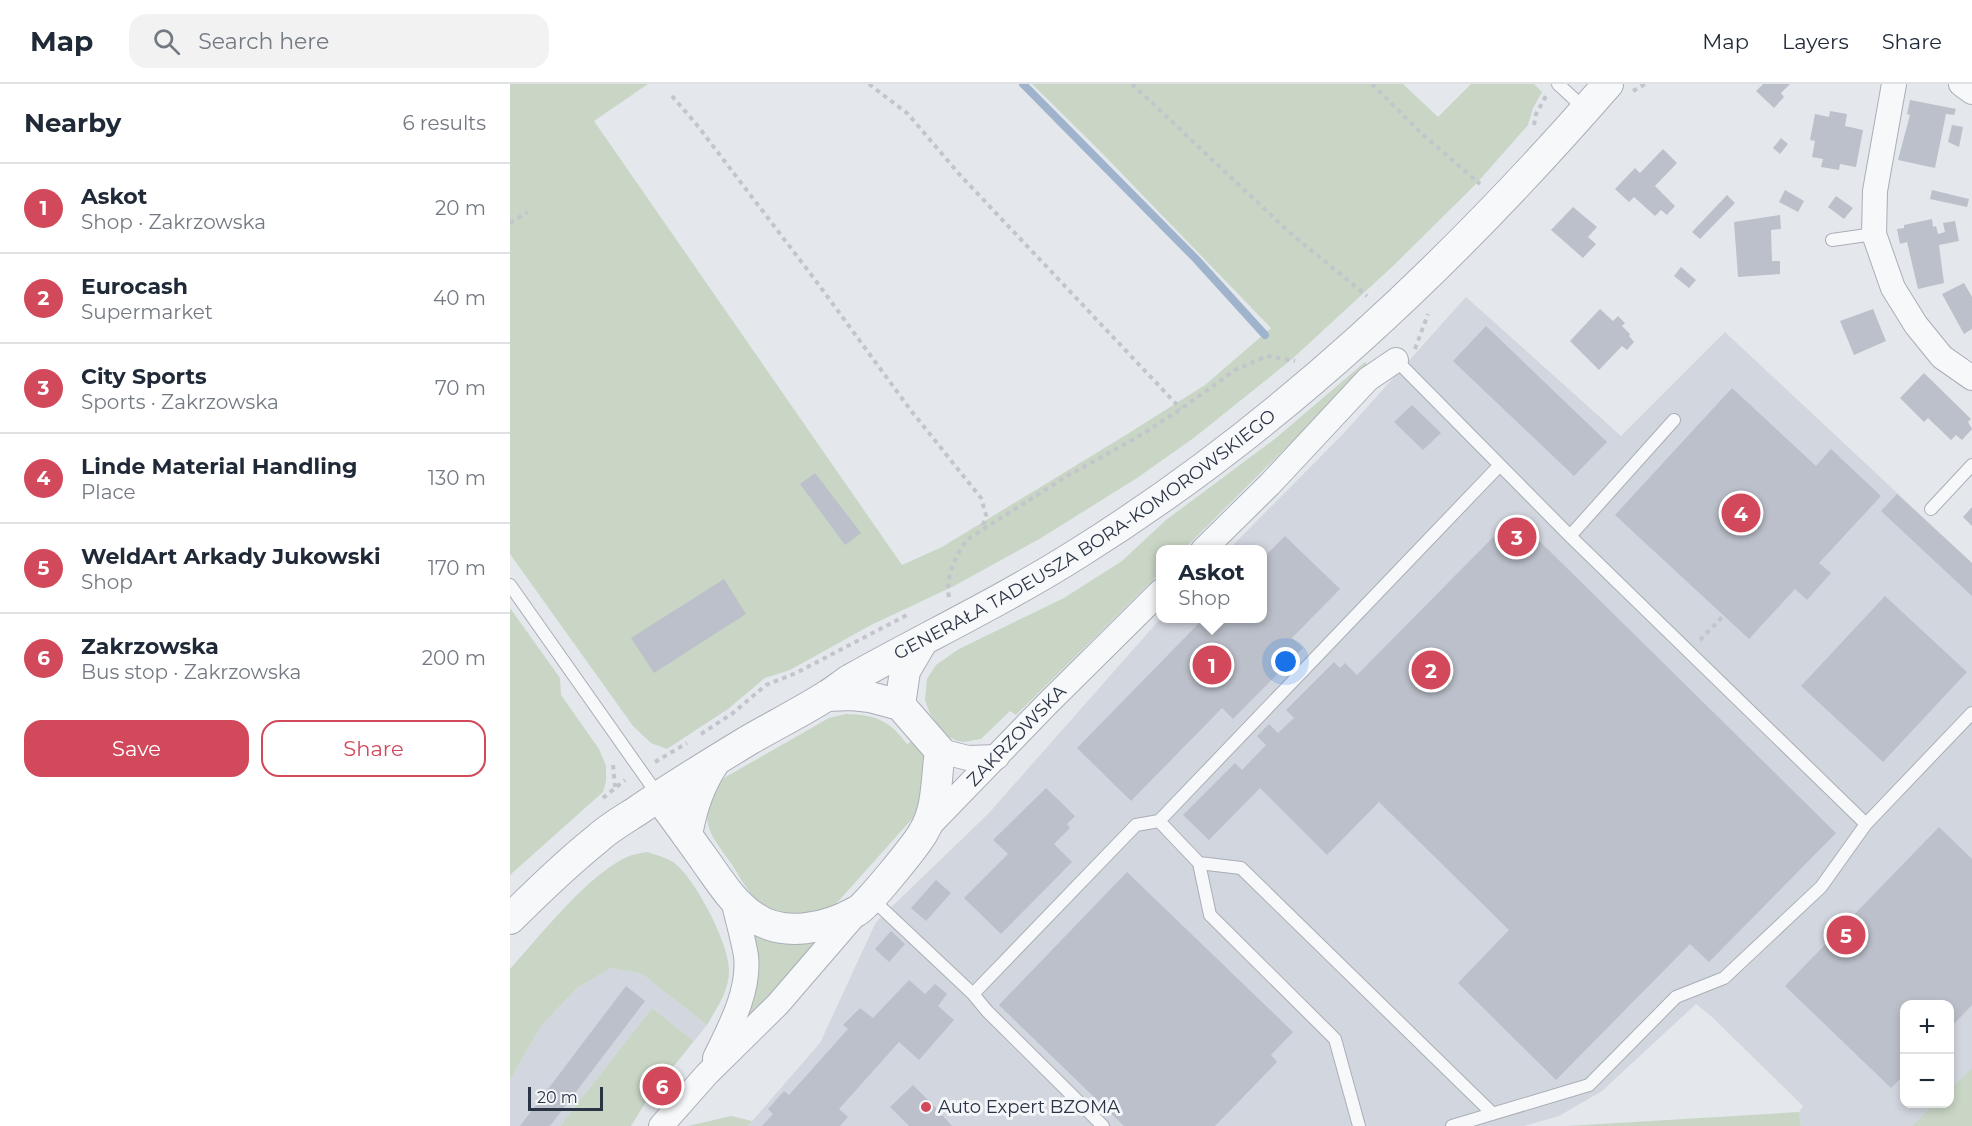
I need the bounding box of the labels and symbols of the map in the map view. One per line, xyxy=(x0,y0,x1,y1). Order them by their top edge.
street label: GENERAŁA TADEUSZA BORA-KOMOROWSKIEGO xyxy=(890,404,1280,665)
pin: 4 xyxy=(1722,490,1760,536)
pin: 3 xyxy=(1498,514,1536,560)
pin: 1 xyxy=(1192,642,1232,688)
your location xyxy=(1271,647,1300,676)
pin: 2 xyxy=(1412,648,1450,692)
street label: ZAKRZOWSKA xyxy=(962,680,1071,791)
pin: 5 xyxy=(1826,912,1866,958)
pin: 6 xyxy=(642,1064,682,1108)
scale bar xyxy=(528,1084,603,1112)
place label: Auto Expert BZOMA xyxy=(938,1096,1120,1118)
marker: Auto Expert BZOMA xyxy=(919,1100,933,1114)

